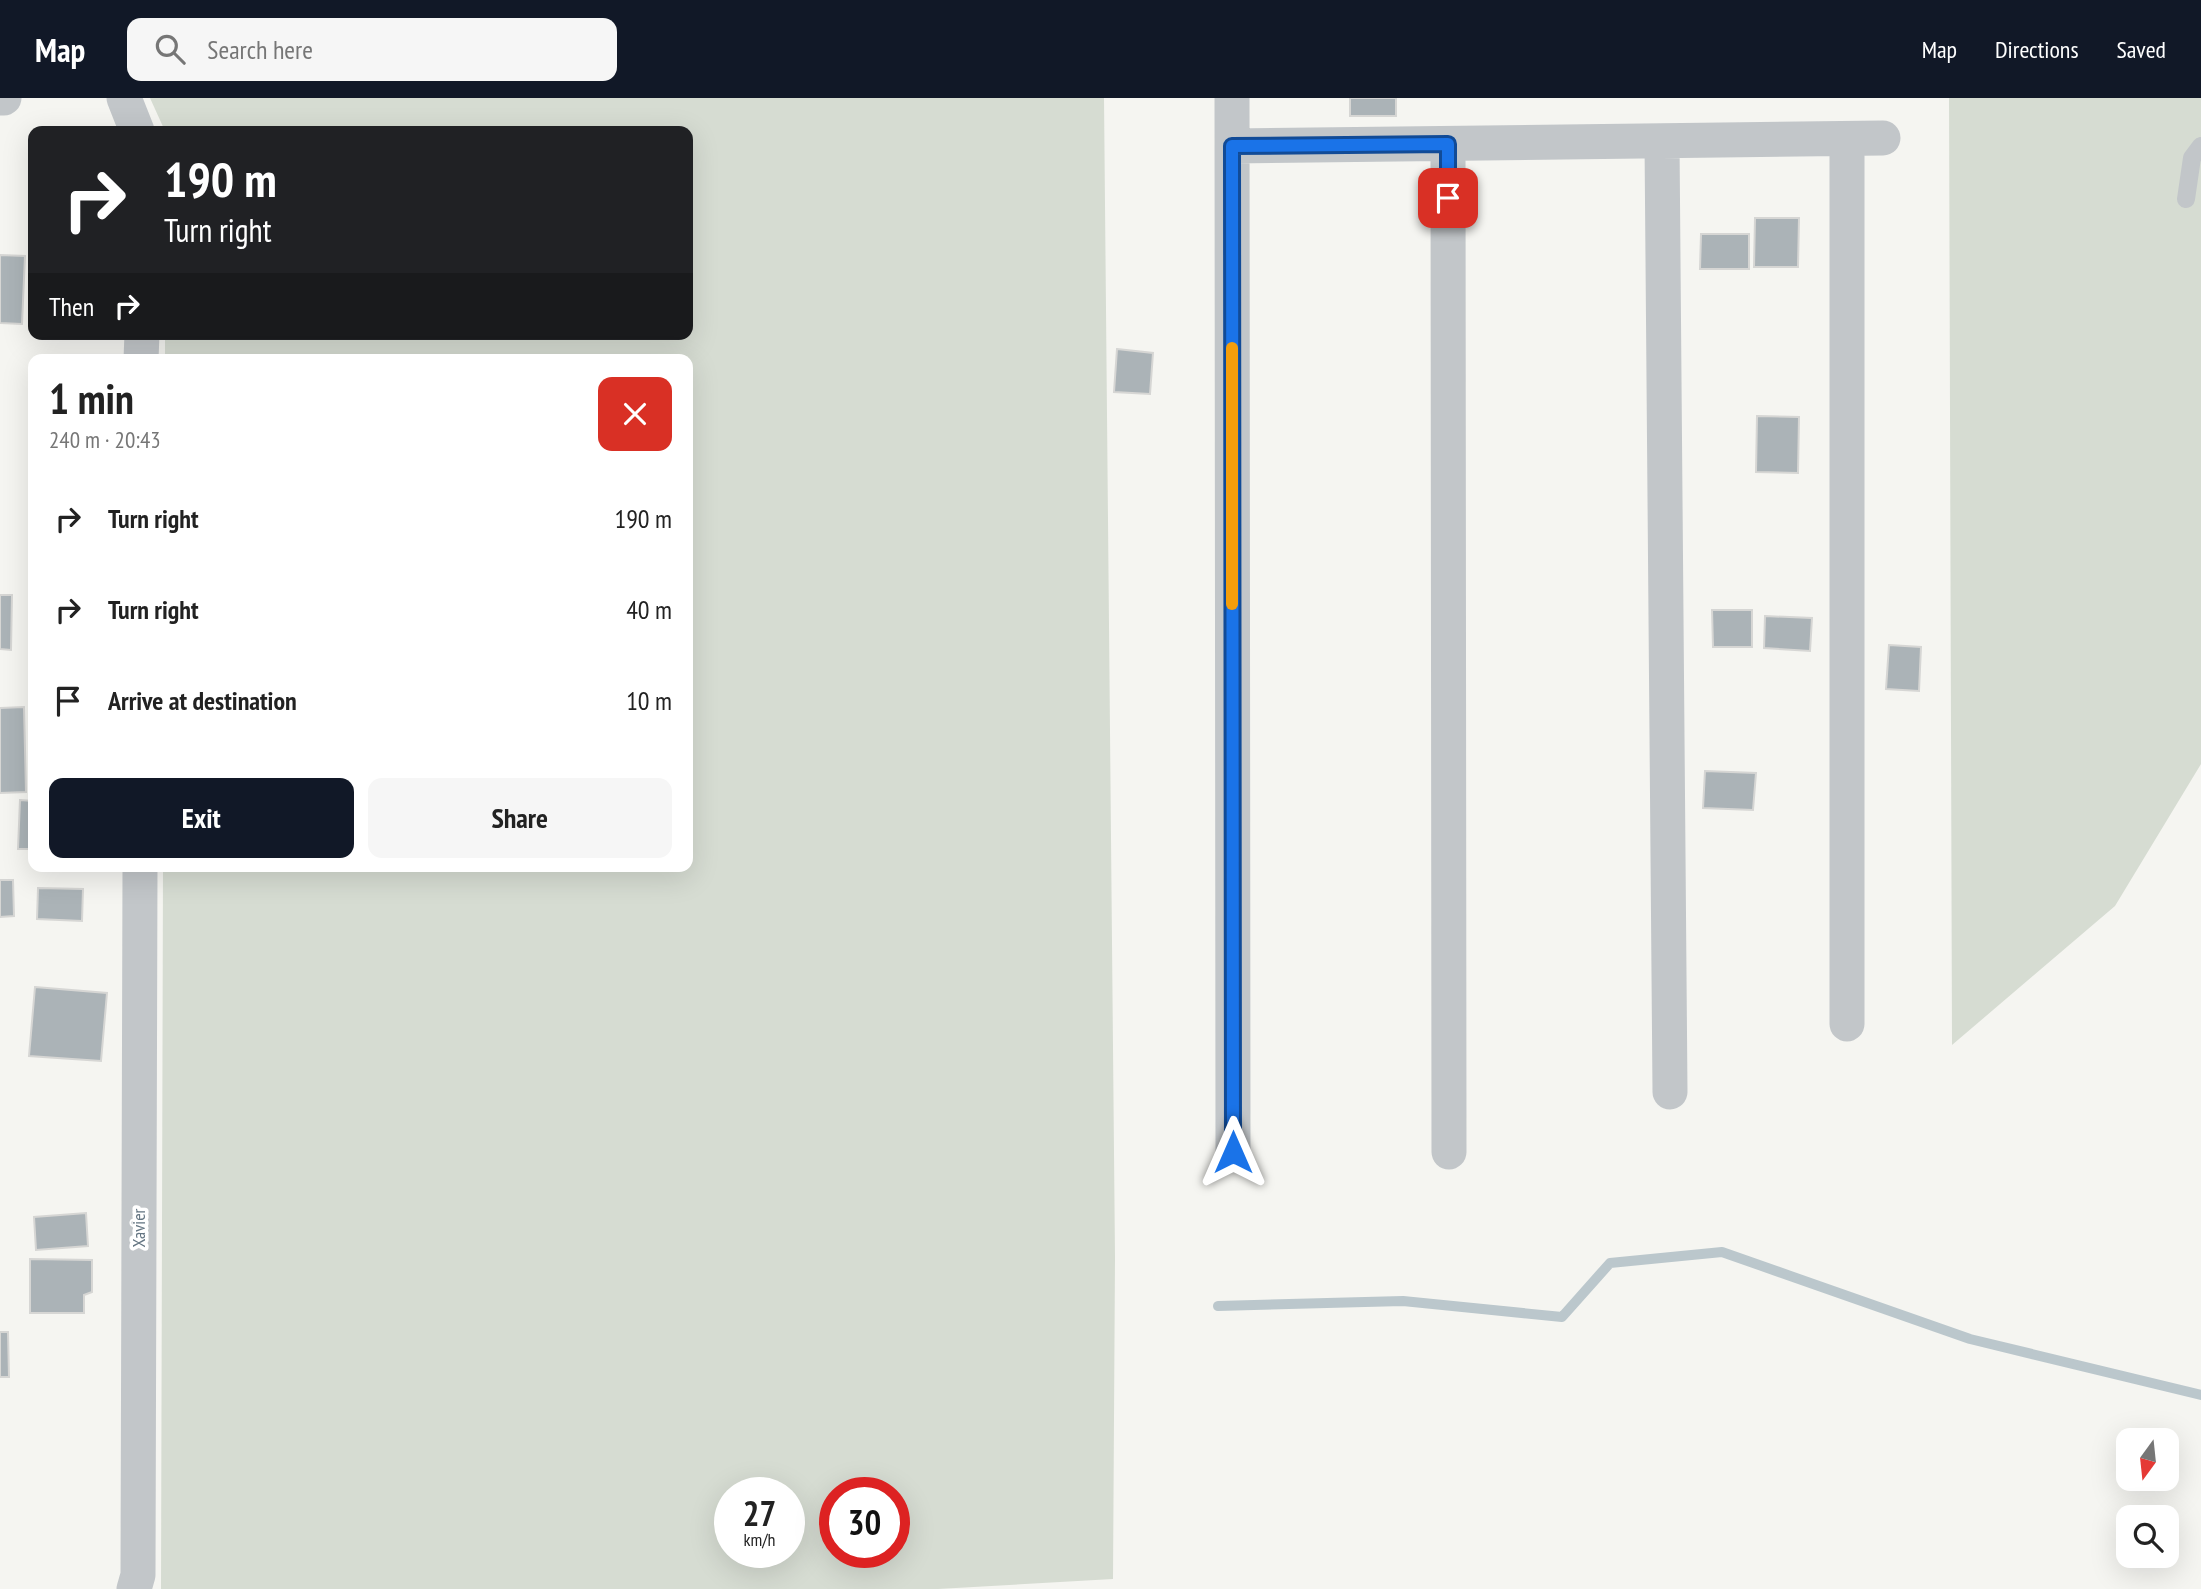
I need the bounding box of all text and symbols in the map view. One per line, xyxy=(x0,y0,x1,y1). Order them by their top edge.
search box xyxy=(127,18,617,81)
text: Map xyxy=(35,28,85,71)
icon: search xyxy=(151,30,189,68)
text: Search here xyxy=(207,33,313,66)
text: Map xyxy=(1922,34,1957,65)
text: Directions xyxy=(1995,34,2079,65)
text: Saved xyxy=(2117,34,2166,65)
text: 190 m xyxy=(164,147,277,211)
icon: right xyxy=(49,154,140,245)
pin xyxy=(1418,168,1478,228)
icon: arrive xyxy=(1429,179,1467,217)
text: Turn right xyxy=(164,209,272,251)
icon: right xyxy=(108,287,146,325)
text: Then xyxy=(49,290,94,323)
text: 1 min xyxy=(49,371,134,426)
button: close xyxy=(598,377,672,451)
text: 240 m · 20:43 xyxy=(49,425,161,454)
icon: right xyxy=(49,500,87,538)
text: Turn right xyxy=(108,502,199,535)
text: 190 m xyxy=(614,502,672,535)
icon: right xyxy=(49,591,87,629)
text: Turn right xyxy=(108,593,199,626)
text: 40 m xyxy=(626,593,672,626)
icon: arrive xyxy=(49,682,87,720)
text: Arrive at destination xyxy=(108,684,297,717)
text: 10 m xyxy=(626,684,672,717)
button: Exit xyxy=(49,778,354,858)
button: Share xyxy=(368,778,672,858)
position arrow xyxy=(1196,1115,1270,1189)
street label: Xavier xyxy=(127,1208,150,1248)
north arrow xyxy=(2116,1428,2179,1491)
map controls xyxy=(2116,1428,2179,1568)
speed limit sign: 30 xyxy=(819,1477,910,1568)
text: 27 xyxy=(743,1490,776,1536)
button: search xyxy=(2116,1505,2179,1568)
text: km/h xyxy=(744,1528,775,1551)

